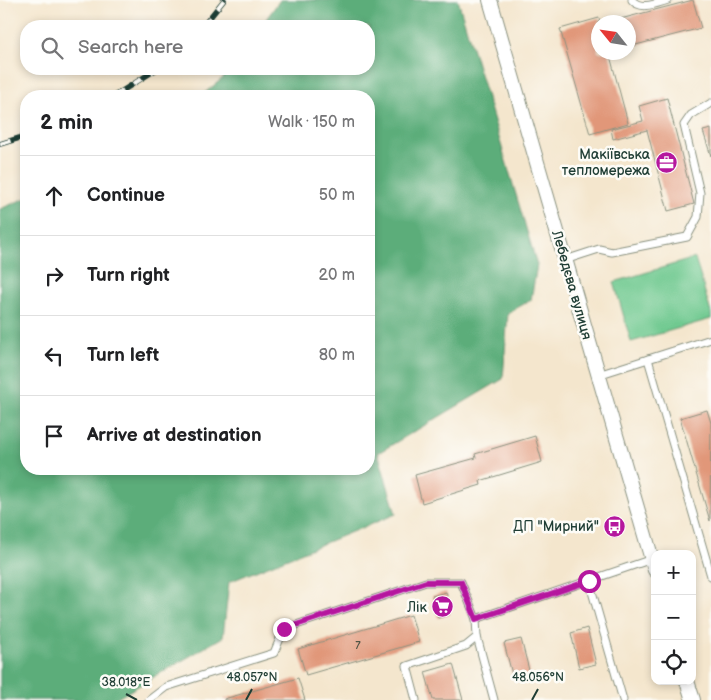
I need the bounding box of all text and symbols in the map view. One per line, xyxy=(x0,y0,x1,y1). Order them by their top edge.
north arrow xyxy=(591,15,636,60)
search box xyxy=(20,20,375,75)
icon: search xyxy=(38,34,66,62)
text: Search here xyxy=(78,36,183,59)
text: 2 min xyxy=(40,110,93,135)
text: Walk · 150 m xyxy=(268,113,355,132)
place label: Макіївська тепломережа xyxy=(562,146,651,179)
office icon: Макіївська тепломережа xyxy=(654,150,678,174)
icon: ahead xyxy=(40,182,68,210)
text: Continue xyxy=(87,184,165,207)
text: 50 m xyxy=(319,186,355,205)
street label: Лебедєва вулиця xyxy=(548,227,596,342)
icon: right xyxy=(40,262,68,290)
text: Turn right xyxy=(87,264,170,287)
text: 20 m xyxy=(319,266,355,285)
icon: left xyxy=(40,342,68,370)
text: Turn left xyxy=(87,344,159,367)
text: 80 m xyxy=(319,346,355,365)
icon: arrive xyxy=(40,422,68,450)
text: Arrive at destination xyxy=(87,424,262,447)
bus stop icon: ДП "Мирний" xyxy=(603,514,627,538)
place label: ДП "Мирний" xyxy=(513,518,599,535)
map controls xyxy=(651,550,696,685)
button: + xyxy=(651,550,696,595)
route start xyxy=(578,570,601,593)
supermarket icon: Лік xyxy=(431,595,455,619)
button: − xyxy=(651,595,696,640)
place label: Лік xyxy=(406,599,428,616)
route end xyxy=(273,618,296,641)
house number: 7 xyxy=(355,639,361,652)
button: locate xyxy=(651,640,696,685)
text: 48.057°N xyxy=(226,670,278,685)
text: 48.056°N xyxy=(512,670,564,685)
text: 38.018°E xyxy=(102,675,151,690)

